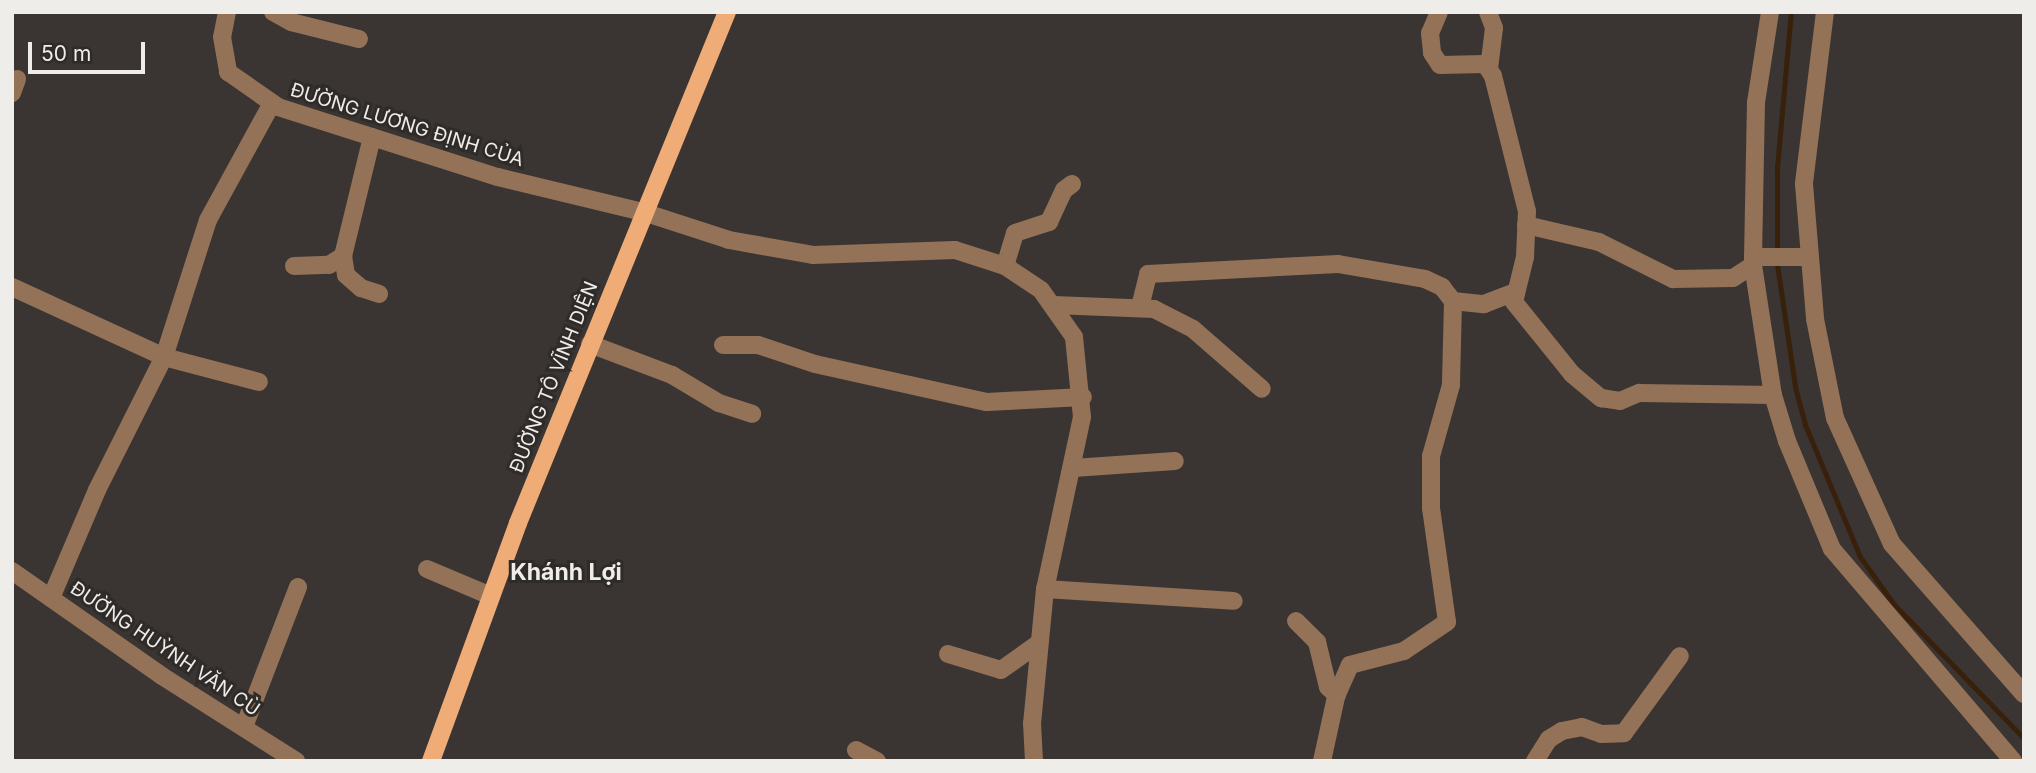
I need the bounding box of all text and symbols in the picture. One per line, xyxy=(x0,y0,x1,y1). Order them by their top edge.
scale bar xyxy=(32,28,149,72)
text: 50 m xyxy=(41,41,91,66)
street label: ĐƯỜNG LƯƠNG ĐỊNH CỦA xyxy=(288,79,526,171)
street label: ĐƯỜNG TÔ VĨNH DIỆN xyxy=(505,278,603,476)
district label: Khánh Lợi xyxy=(510,558,622,586)
street label: ĐƯỜNG HUỲNH VĂN CÙ xyxy=(66,577,264,721)

